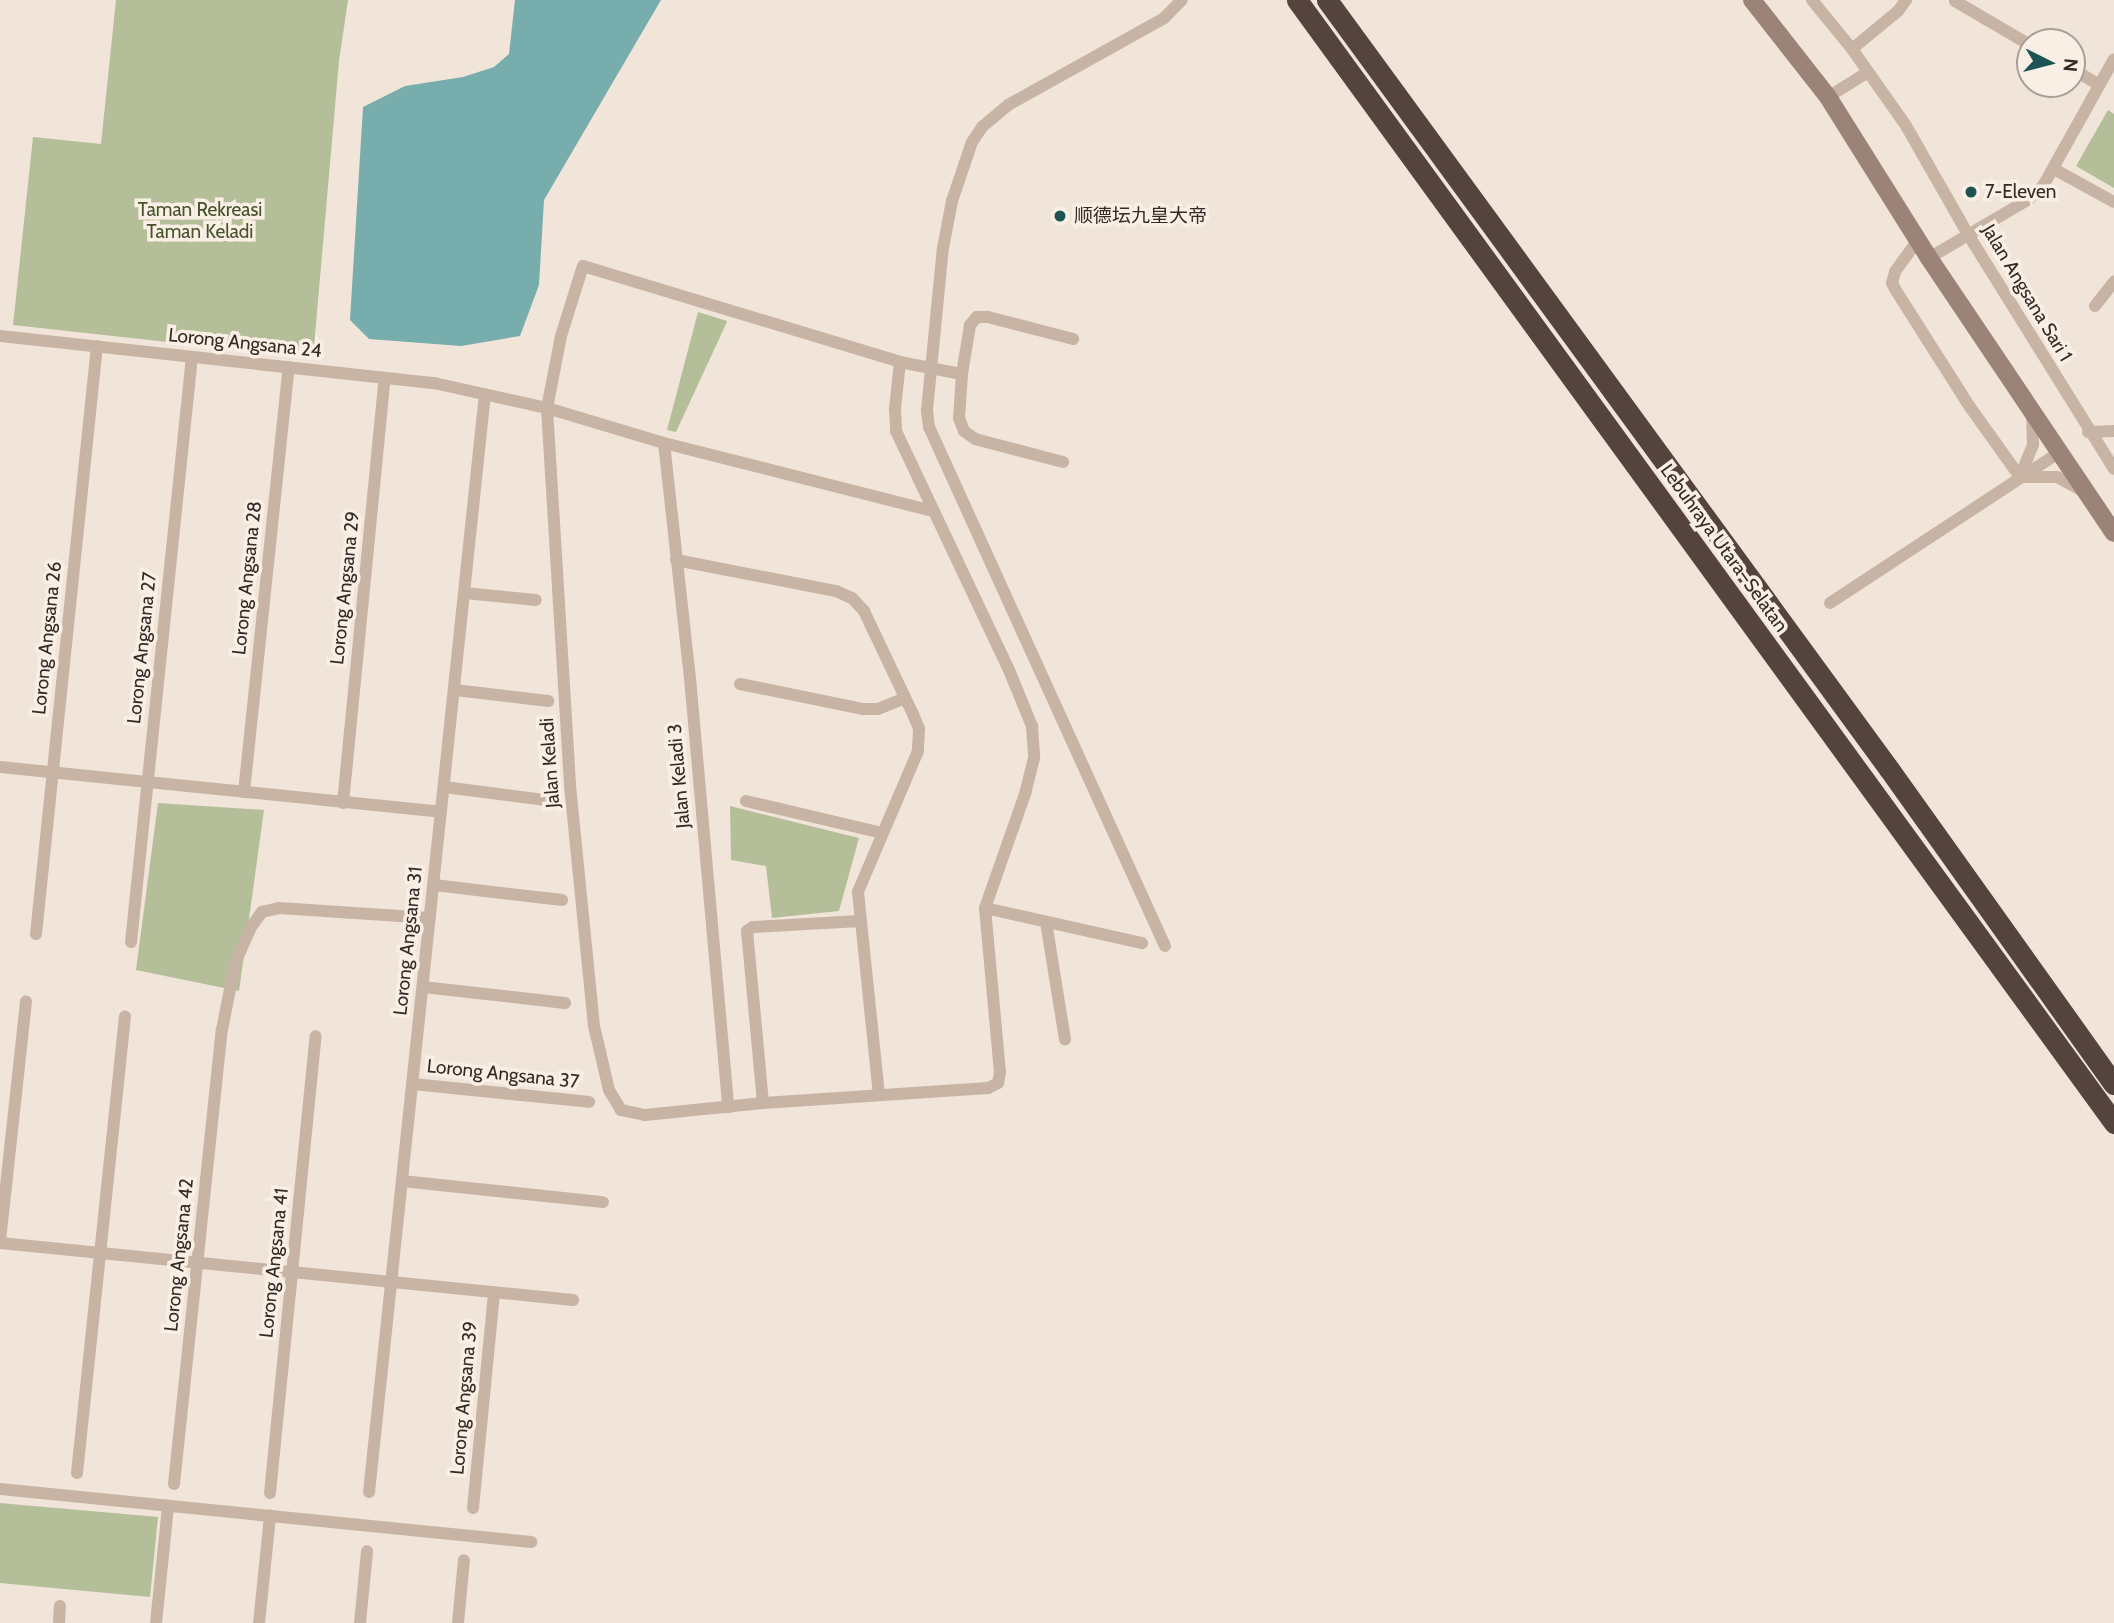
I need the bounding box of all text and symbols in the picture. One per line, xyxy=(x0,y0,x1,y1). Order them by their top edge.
north arrow xyxy=(2016,28,2086,98)
text: N xyxy=(2058,57,2083,73)
place label: 7-Eleven xyxy=(1985,181,2056,203)
marker: 7-Eleven xyxy=(1963,184,1979,200)
park label: Taman Rekreasi Taman Keladi xyxy=(138,199,262,243)
place label: 顺德坛九皇大帝 xyxy=(1074,205,1207,227)
marker: 顺德坛九皇大帝 xyxy=(1052,208,1068,224)
street label: Jalan Angsana Sari 1 xyxy=(1977,220,2077,366)
street label: Lorong Angsana 24 xyxy=(167,324,323,362)
street label: Lebuhraya Utara–Selatan xyxy=(1655,460,1793,636)
street label: Lorong Angsana 28 xyxy=(228,500,266,656)
street label: Lorong Angsana 29 xyxy=(326,510,364,666)
street label: Lorong Angsana 26 xyxy=(28,560,66,716)
street label: Lorong Angsana 27 xyxy=(123,571,161,725)
street label: Jalan Keladi xyxy=(535,717,565,809)
street label: Jalan Keladi 3 xyxy=(663,723,695,829)
street label: Lorong Angsana 31 xyxy=(389,865,427,1017)
street label: Lorong Angsana 37 xyxy=(426,1055,580,1093)
street label: Lorong Angsana 42 xyxy=(160,1177,198,1333)
street label: Lorong Angsana 41 xyxy=(255,1187,293,1339)
street label: Lorong Angsana 39 xyxy=(446,1320,482,1476)

